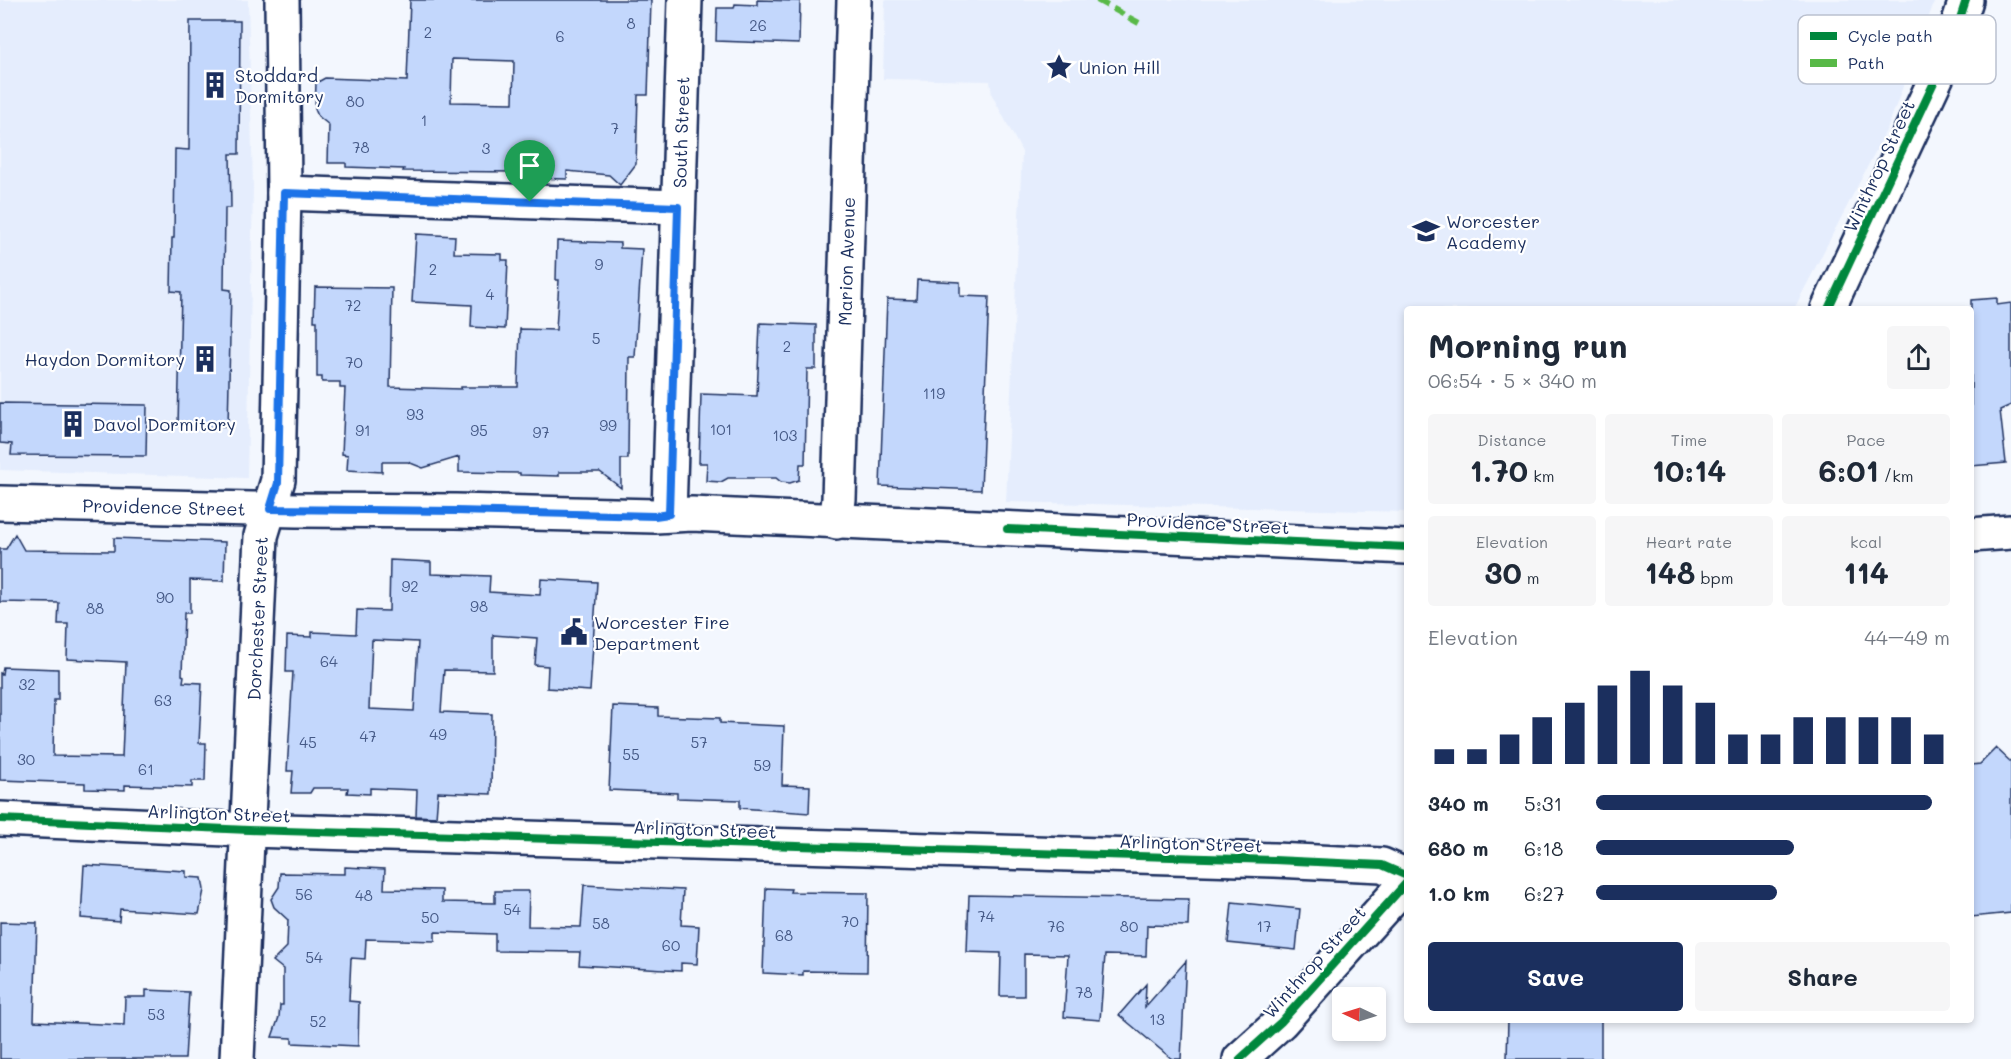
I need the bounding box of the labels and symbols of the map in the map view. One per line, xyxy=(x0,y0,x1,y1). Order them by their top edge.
house number: 8 xyxy=(626,13,636,33)
house number: 26 xyxy=(749,15,767,35)
legend xyxy=(1798,15,1996,84)
house number: 2 xyxy=(424,22,432,42)
text: Cycle path xyxy=(1848,25,1932,46)
house number: 6 xyxy=(555,26,565,46)
place icon: Union Hill xyxy=(1044,52,1074,82)
text: Path xyxy=(1848,52,1884,73)
place label: Union Hill xyxy=(1079,55,1160,79)
place label: Stoddard Dormitory xyxy=(235,63,324,108)
building icon: Stoddard Dormitory xyxy=(200,70,230,100)
street label: South Street xyxy=(667,76,695,188)
house number: 80 xyxy=(346,91,364,111)
street label: Winthrop Street xyxy=(1838,96,1920,236)
house number: 1 xyxy=(421,110,427,130)
house number: 7 xyxy=(611,118,619,138)
house number: 78 xyxy=(352,137,370,157)
house number: 3 xyxy=(482,138,491,158)
pin xyxy=(504,140,555,202)
street label: Marion Avenue xyxy=(832,197,860,326)
place label: Worcester Academy xyxy=(1446,209,1540,254)
school or university icon: Worcester Academy xyxy=(1411,216,1441,246)
house number: 9 xyxy=(595,254,604,274)
house number: 2 xyxy=(429,259,437,279)
house number: 4 xyxy=(486,284,495,304)
house number: 72 xyxy=(345,295,361,315)
house number: 5 xyxy=(592,328,600,348)
house number: 2 xyxy=(783,336,791,356)
building icon: Haydon Dormitory xyxy=(190,344,220,374)
place label: Haydon Dormitory xyxy=(25,347,185,371)
house number: 70 xyxy=(345,352,363,372)
house number: 119 xyxy=(923,383,945,403)
house number: 93 xyxy=(406,404,424,424)
building icon: Davol Dormitory xyxy=(58,409,88,439)
place label: Davol Dormitory xyxy=(93,412,236,436)
house number: 99 xyxy=(599,415,617,435)
house number: 101 xyxy=(710,419,732,439)
house number: 91 xyxy=(355,420,371,440)
house number: 95 xyxy=(470,420,488,440)
house number: 97 xyxy=(532,422,550,442)
house number: 103 xyxy=(773,425,798,445)
street label: Providence Street xyxy=(82,493,246,521)
street label: Providence Street xyxy=(1126,507,1290,539)
street label: Dorchester Street xyxy=(241,536,273,701)
house number: 92 xyxy=(401,576,419,596)
house number: 90 xyxy=(156,587,174,607)
house number: 98 xyxy=(470,596,488,616)
house number: 88 xyxy=(86,598,104,618)
place label: Worcester Fire Department xyxy=(594,610,730,655)
public building icon: Worcester Fire Department xyxy=(559,617,589,647)
house number: 64 xyxy=(320,651,338,671)
house number: 32 xyxy=(18,674,36,694)
house number: 63 xyxy=(154,690,172,710)
house number: 49 xyxy=(429,724,447,744)
house number: 47 xyxy=(359,726,377,746)
house number: 45 xyxy=(299,732,317,752)
house number: 57 xyxy=(690,732,708,752)
house number: 55 xyxy=(622,744,640,764)
house number: 30 xyxy=(17,749,35,769)
house number: 59 xyxy=(753,755,771,775)
house number: 61 xyxy=(138,759,154,779)
street label: Arlington Street xyxy=(147,799,291,827)
street label: Arlington Street xyxy=(633,815,777,843)
street label: Arlington Street xyxy=(1119,829,1263,857)
house number: 56 xyxy=(295,884,313,904)
house number: 48 xyxy=(355,885,373,905)
house number: 54 xyxy=(503,899,521,919)
street label: Winthrop Street xyxy=(1257,901,1371,1023)
house number: 74 xyxy=(977,906,995,926)
house number: 50 xyxy=(421,907,439,927)
house number: 70 xyxy=(841,911,859,931)
house number: 58 xyxy=(592,913,610,933)
house number: 76 xyxy=(1047,916,1065,936)
house number: 80 xyxy=(1120,916,1138,936)
house number: 17 xyxy=(1256,916,1272,936)
house number: 68 xyxy=(775,925,793,945)
house number: 60 xyxy=(662,935,680,955)
house number: 54 xyxy=(305,947,323,967)
house number: 78 xyxy=(1075,982,1093,1002)
north arrow xyxy=(1332,987,1386,1041)
house number: 53 xyxy=(147,1004,165,1024)
house number: 13 xyxy=(1149,1009,1165,1029)
house number: 52 xyxy=(309,1011,327,1031)

